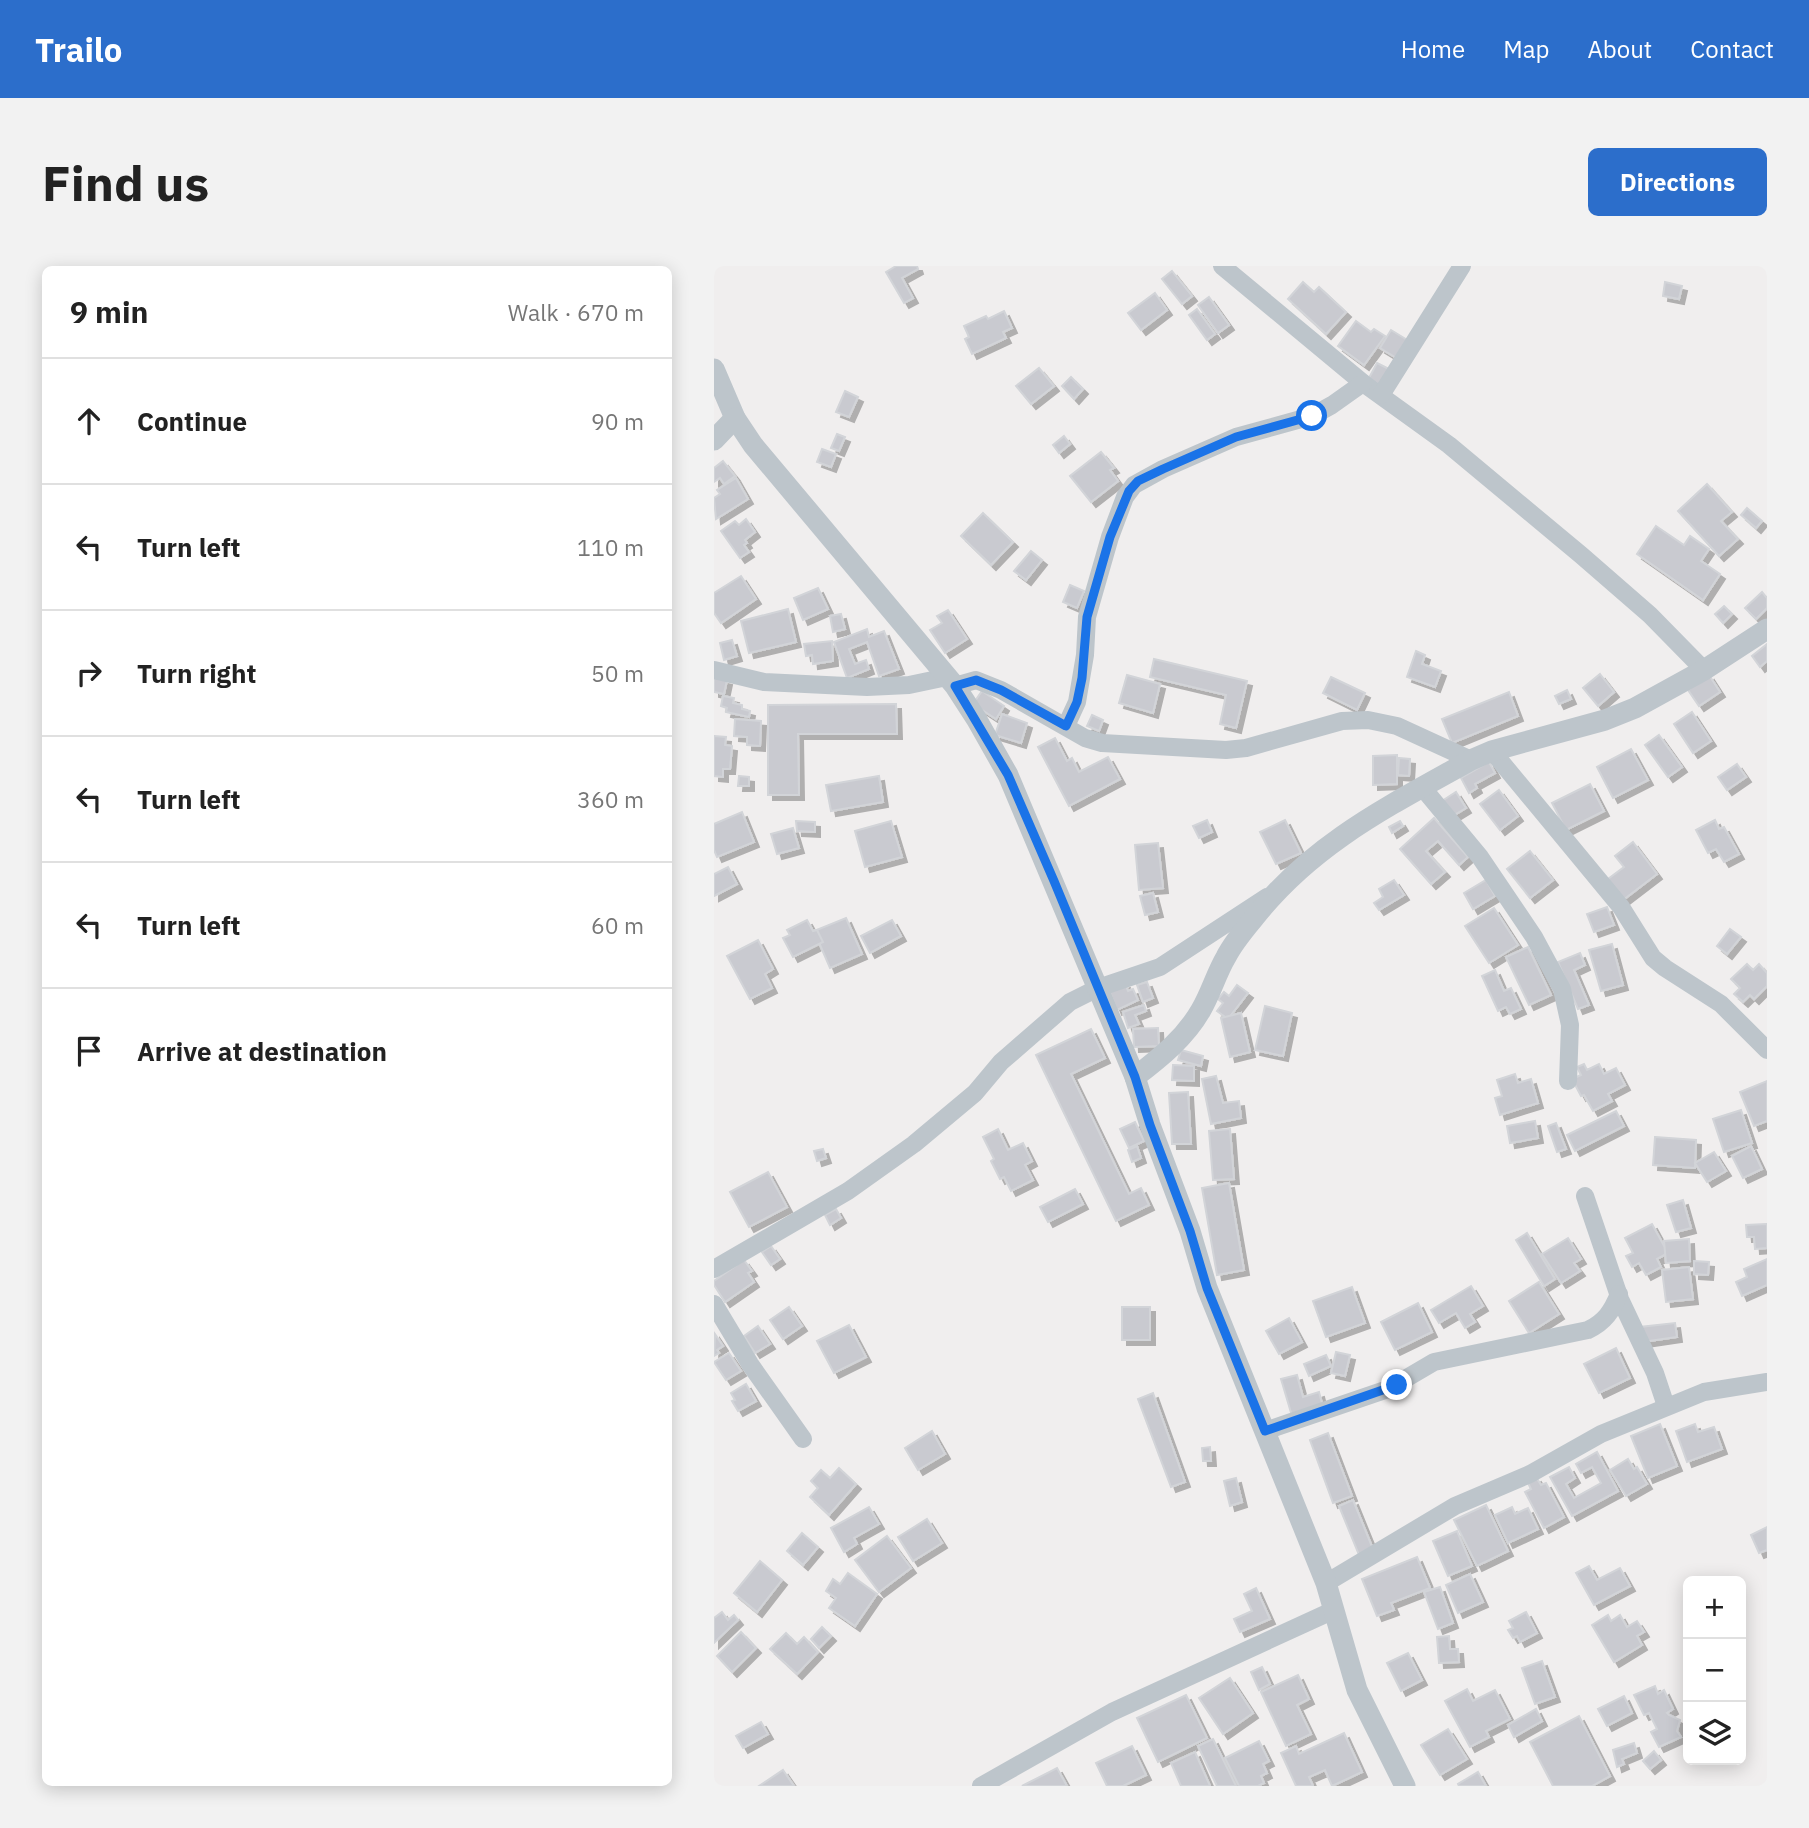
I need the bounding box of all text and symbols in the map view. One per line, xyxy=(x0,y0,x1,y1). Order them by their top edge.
text: Trailo xyxy=(35,28,122,71)
text: Home xyxy=(1401,33,1465,65)
text: Map xyxy=(1503,33,1549,65)
text: About xyxy=(1587,33,1652,65)
text: Contact xyxy=(1690,33,1774,65)
button: Directions xyxy=(1588,148,1767,216)
text: Find us xyxy=(42,151,209,214)
text: 9 min xyxy=(70,292,148,331)
text: Walk · 670 m xyxy=(508,297,644,327)
route start xyxy=(1296,400,1327,431)
icon: ahead xyxy=(70,402,108,440)
text: Continue xyxy=(137,404,247,438)
text: 90 m xyxy=(591,406,644,436)
icon: left xyxy=(70,528,108,566)
text: Turn left xyxy=(137,530,240,564)
text: 110 m xyxy=(577,532,644,562)
icon: right xyxy=(70,654,108,692)
text: Turn right xyxy=(137,656,256,690)
text: 50 m xyxy=(591,658,644,688)
icon: left xyxy=(70,780,108,818)
text: Turn left xyxy=(137,782,240,816)
text: 360 m xyxy=(577,784,644,814)
icon: left xyxy=(70,906,108,944)
text: Turn left xyxy=(137,908,240,942)
text: 60 m xyxy=(591,910,644,940)
icon: arrive xyxy=(70,1032,108,1070)
text: Arrive at destination xyxy=(137,1034,387,1068)
route end xyxy=(1381,1369,1412,1400)
map controls xyxy=(1683,1576,1746,1765)
button: + xyxy=(1683,1576,1746,1639)
button: − xyxy=(1683,1639,1746,1702)
button: layers xyxy=(1683,1702,1746,1765)

